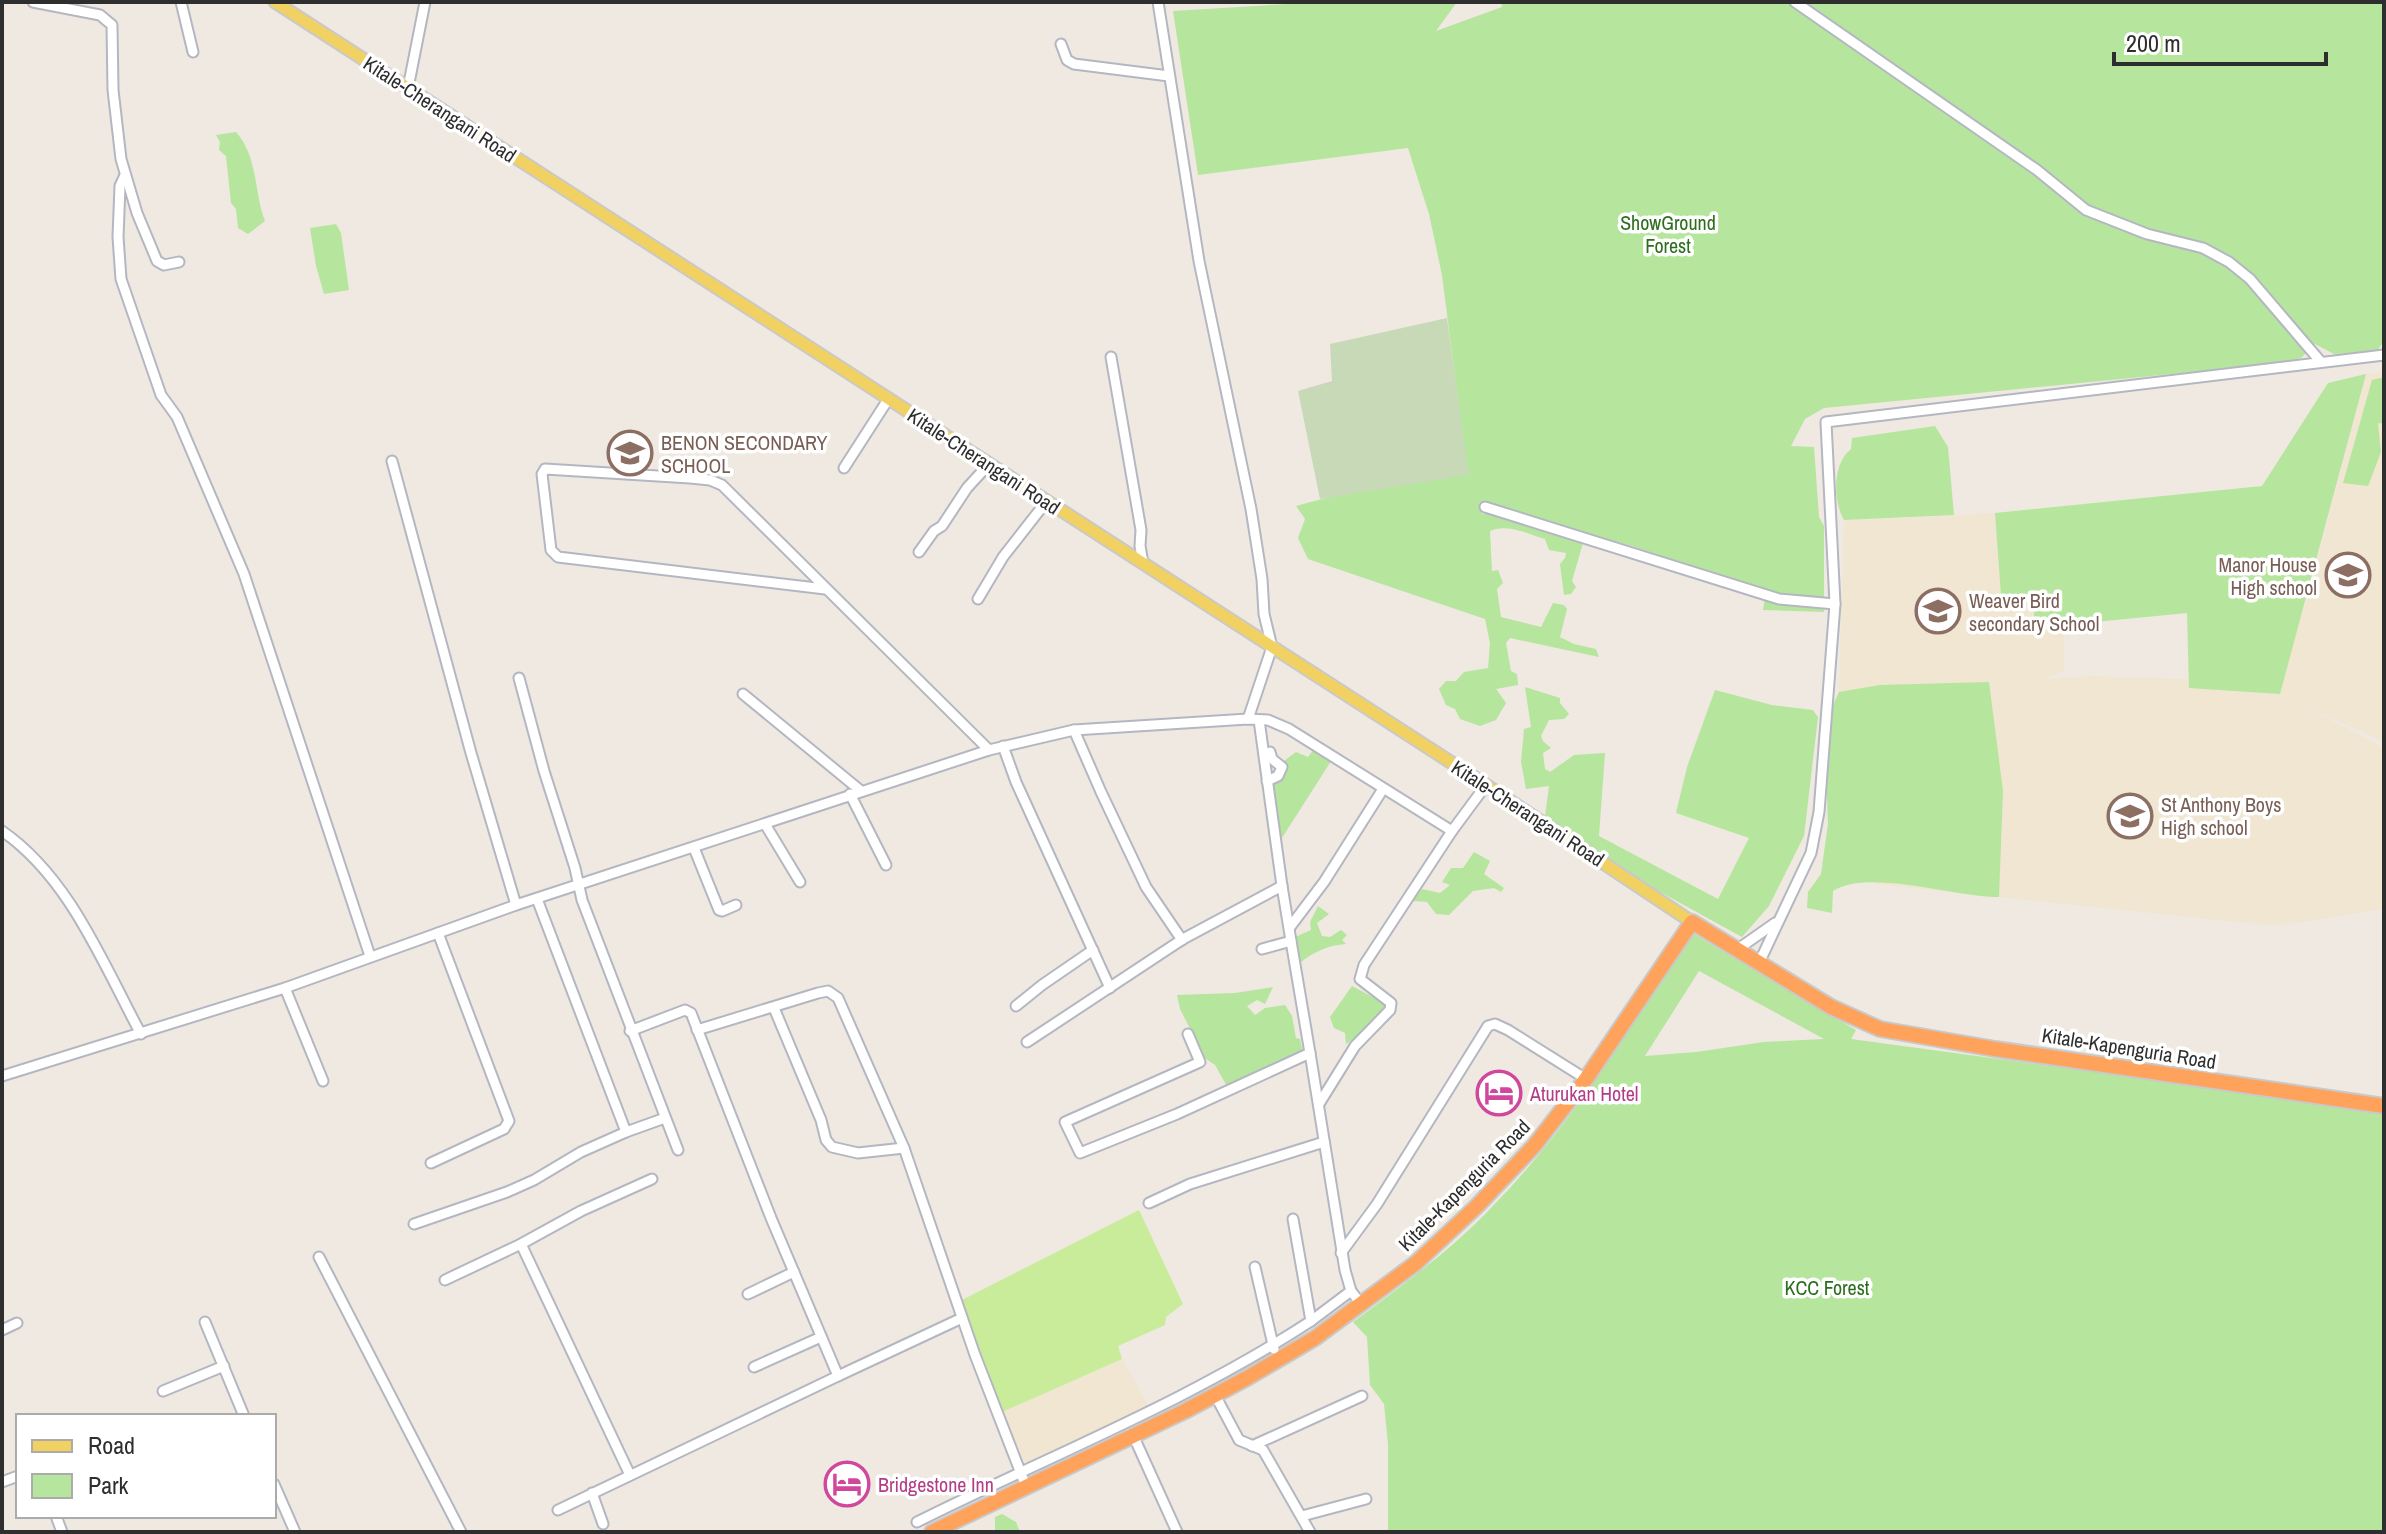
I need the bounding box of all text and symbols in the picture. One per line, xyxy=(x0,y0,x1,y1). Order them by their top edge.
scale bar xyxy=(2114,16,2326,66)
text: 200 m xyxy=(2126,27,2181,59)
street label: Kitale-Cherangani Road xyxy=(358,50,522,168)
park label: ShowGround Forest xyxy=(1620,209,1716,259)
street label: Kitale-Cherangani Road xyxy=(902,402,1066,520)
school or university icon: BENON SECONDARY SCHOOL xyxy=(606,429,654,477)
place label: BENON SECONDARY SCHOOL xyxy=(661,429,828,479)
place label: Manor House High school xyxy=(2219,551,2317,601)
school or university icon: Manor House High school xyxy=(2324,551,2372,599)
school or university icon: Weaver Bird secondary School xyxy=(1914,587,1962,635)
place label: Weaver Bird secondary School xyxy=(1969,587,2099,637)
street label: Kitale-Cherangani Road xyxy=(1446,754,1610,872)
place label: St Anthony Boys High school xyxy=(2161,791,2281,841)
school or university icon: St Anthony Boys High school xyxy=(2106,792,2154,840)
street label: Kitale-Kapenguria Road xyxy=(2040,1021,2218,1075)
hotel icon: Aturukan Hotel xyxy=(1475,1069,1523,1117)
place label: Aturukan Hotel xyxy=(1529,1080,1638,1107)
street label: Kitale-Kapenguria Road xyxy=(1392,1113,1536,1257)
park label: KCC Forest xyxy=(1785,1274,1870,1301)
legend xyxy=(16,1414,276,1518)
text: Road xyxy=(88,1429,135,1461)
hotel icon: Bridgestone Inn xyxy=(823,1460,871,1508)
text: Park xyxy=(88,1469,129,1501)
place label: Bridgestone Inn xyxy=(878,1471,994,1498)

